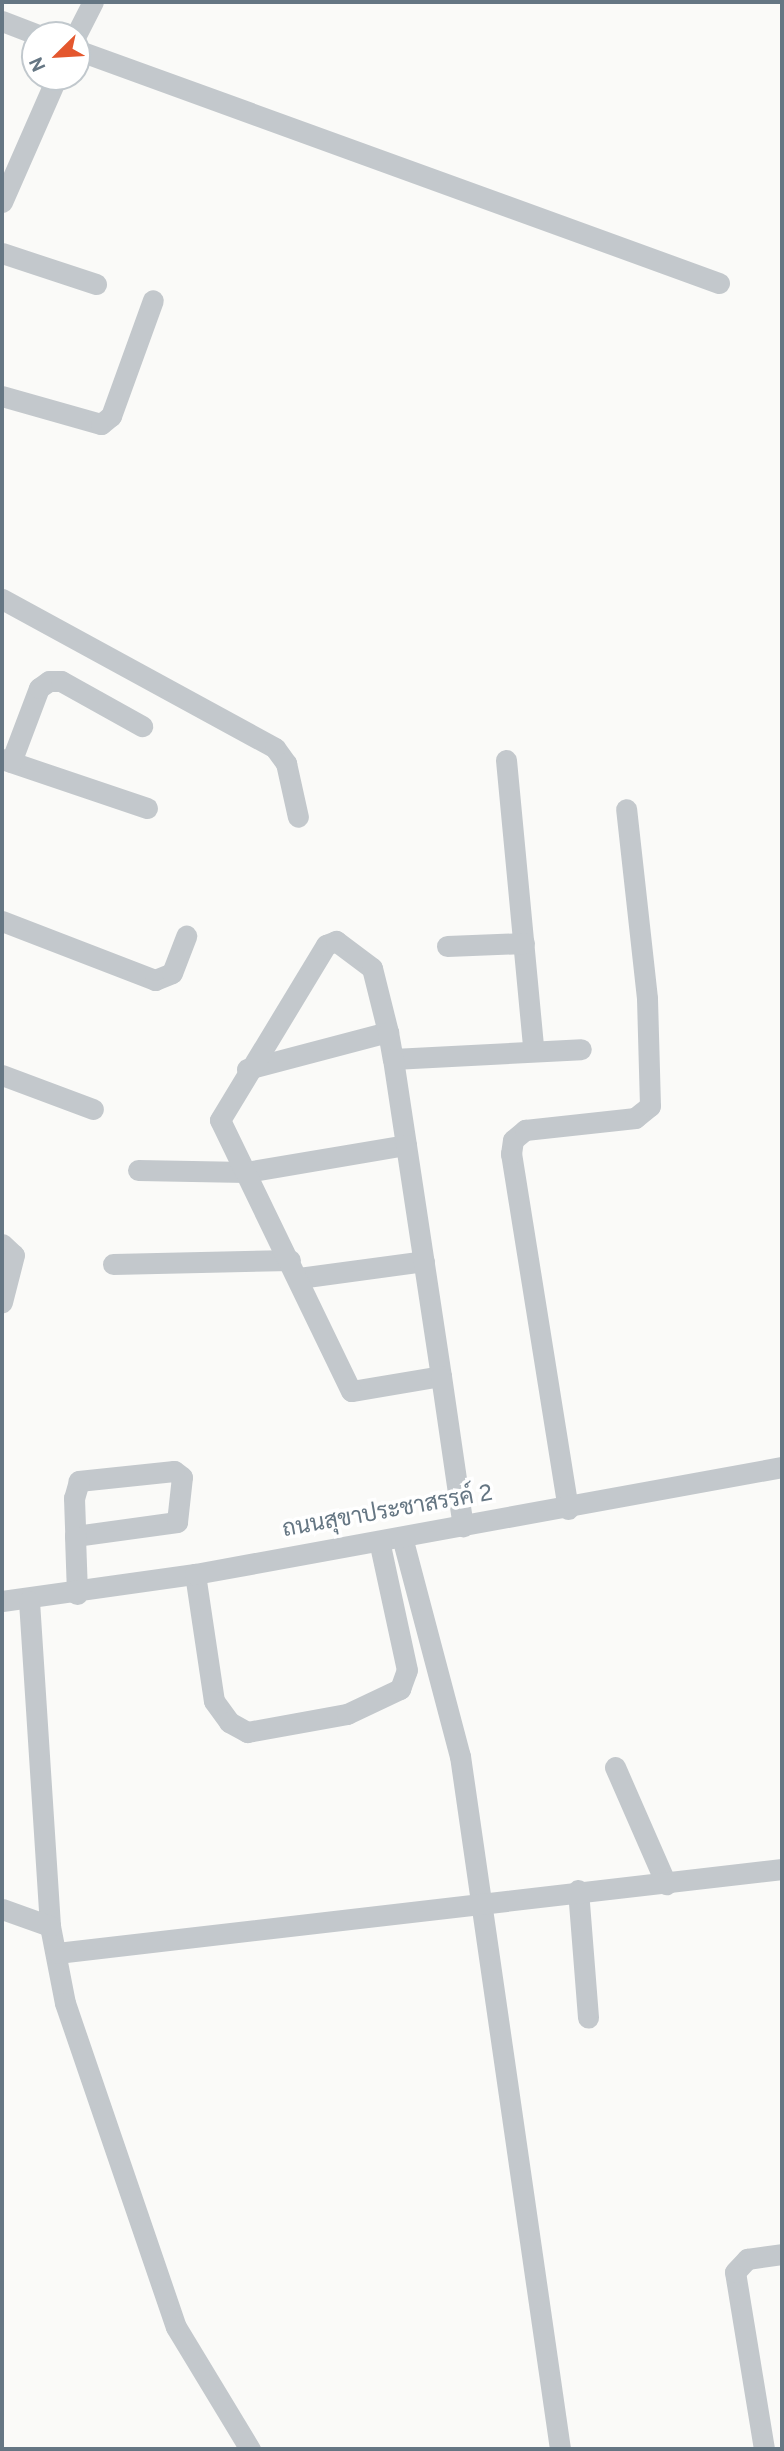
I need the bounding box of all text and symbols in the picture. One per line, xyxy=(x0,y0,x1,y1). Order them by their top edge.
north arrow xyxy=(21,21,91,91)
text: N xyxy=(25,53,52,75)
street label: ถนนสุขาประชาสรรค์ 2 xyxy=(281,1481,495,1545)

